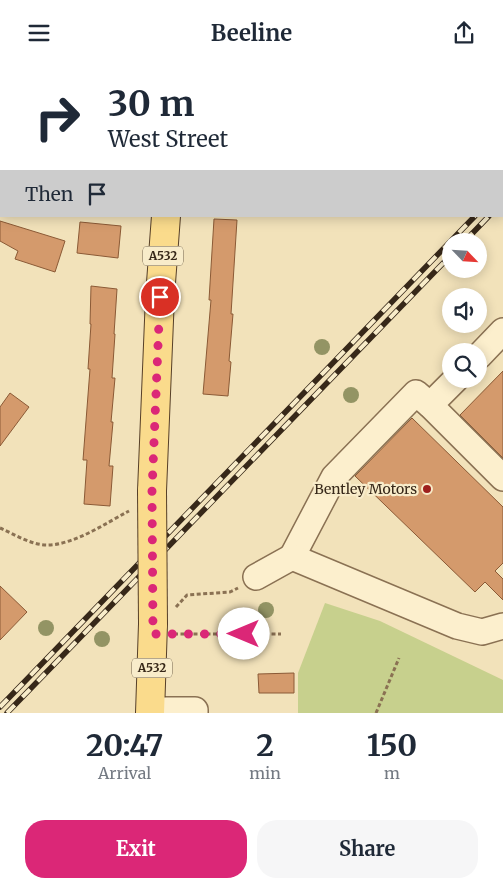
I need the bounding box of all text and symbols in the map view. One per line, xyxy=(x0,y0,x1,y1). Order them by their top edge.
icon: menu xyxy=(25,19,53,47)
text: Beeline xyxy=(211,19,292,47)
icon: share xyxy=(450,19,478,47)
text: 30 m xyxy=(108,82,194,126)
icon: right xyxy=(25,85,90,150)
text: West Street xyxy=(108,125,228,153)
icon: arrive xyxy=(83,180,111,208)
text: Then xyxy=(25,182,73,206)
north arrow xyxy=(442,233,488,277)
map controls xyxy=(442,233,487,388)
road number: A532 xyxy=(143,247,183,265)
pin xyxy=(139,276,181,318)
icon: arrive xyxy=(146,283,174,311)
button: sound xyxy=(442,288,487,333)
button: search xyxy=(442,343,487,388)
place label: Bentley Motors xyxy=(314,480,417,498)
marker: Bentley Motors xyxy=(421,483,433,495)
position arrow xyxy=(217,607,269,659)
road number: A532 xyxy=(132,659,172,677)
text: 20:47 xyxy=(86,726,163,764)
text: 2 xyxy=(256,726,274,764)
text: 150 xyxy=(367,726,417,764)
text: Arrival xyxy=(98,763,151,783)
text: min xyxy=(249,763,281,783)
text: m xyxy=(384,763,400,783)
button: Exit xyxy=(25,820,247,878)
button: Share xyxy=(257,820,478,878)

